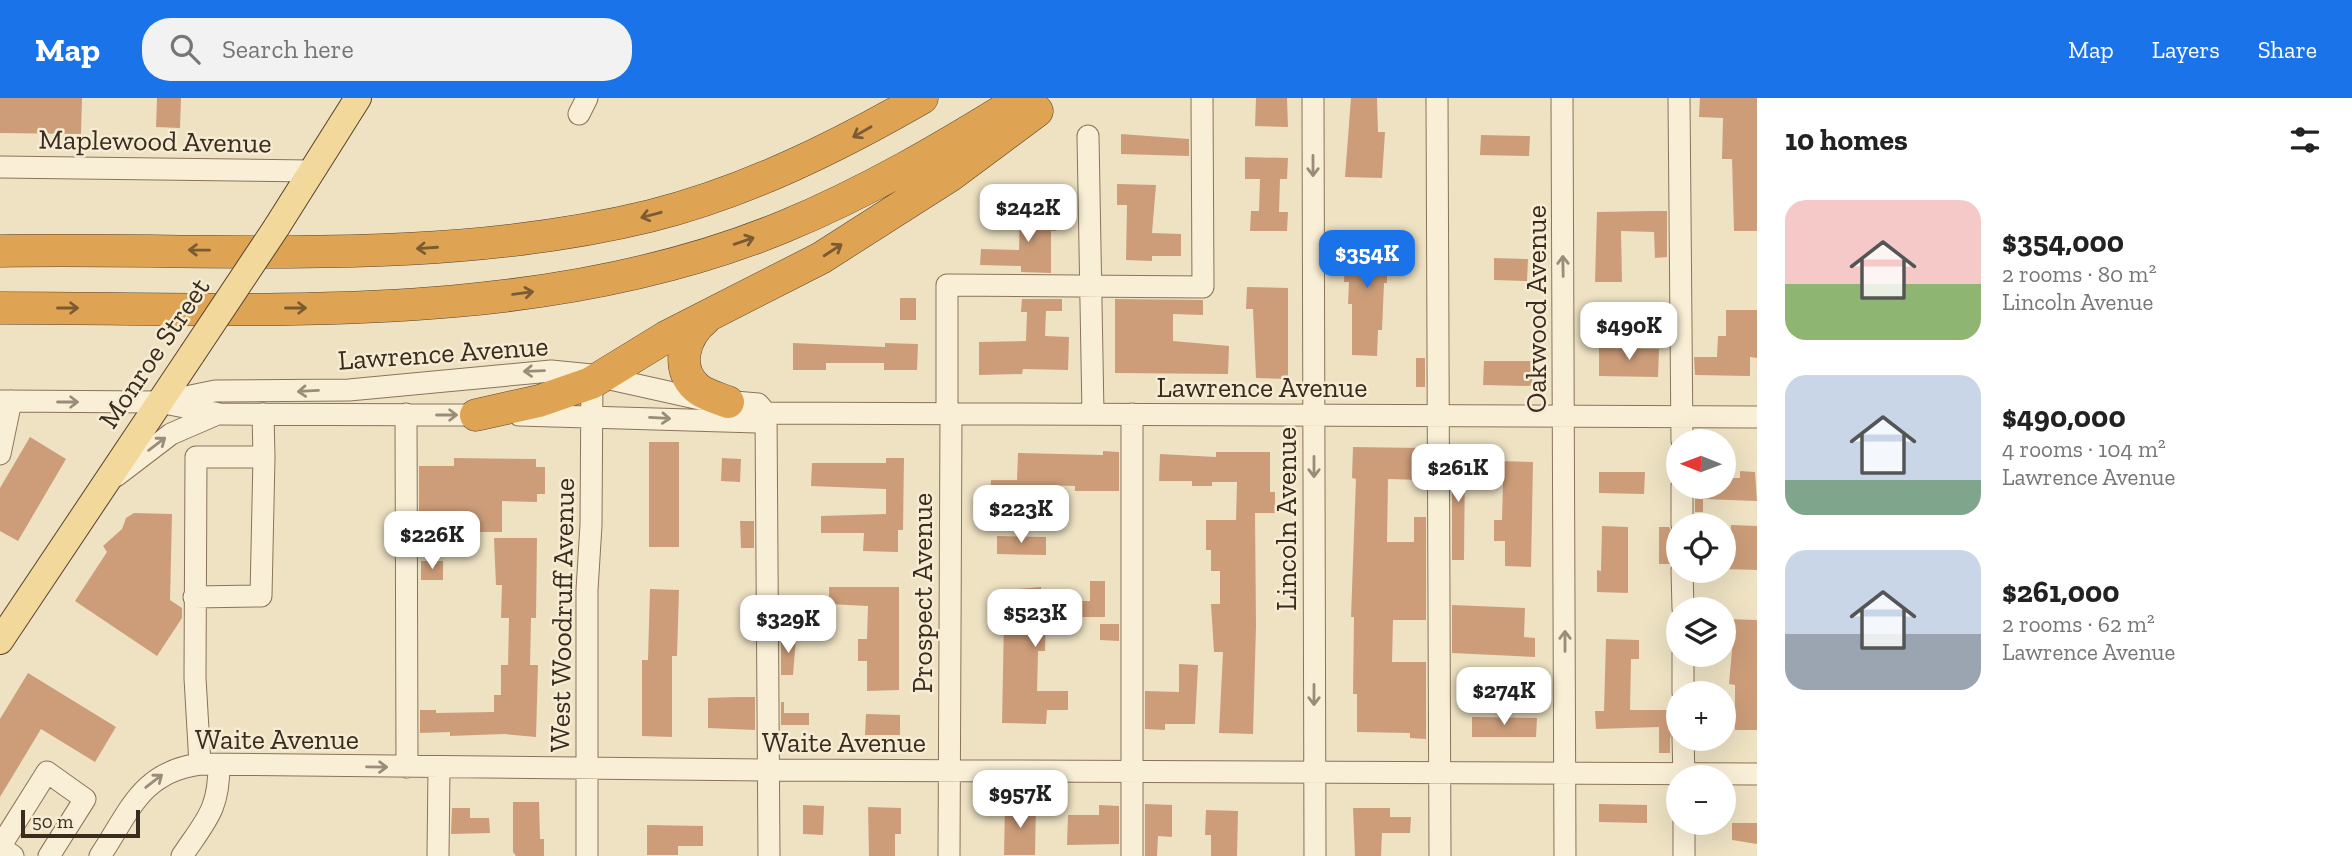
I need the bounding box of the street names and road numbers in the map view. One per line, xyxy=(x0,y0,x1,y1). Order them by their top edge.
street label: Maplewood Avenue xyxy=(38,122,272,160)
street label: Oakwood Avenue xyxy=(1520,205,1553,413)
street label: Monroe Street xyxy=(92,271,217,434)
street label: Lawrence Avenue xyxy=(337,329,549,377)
street label: Lawrence Avenue xyxy=(1157,371,1367,404)
street label: Lincoln Avenue xyxy=(1270,427,1303,611)
street label: West Woodruff Avenue xyxy=(543,478,581,752)
street label: Prospect Avenue xyxy=(906,493,939,693)
street label: Waite Avenue xyxy=(195,723,359,756)
street label: Waite Avenue xyxy=(762,726,926,759)

